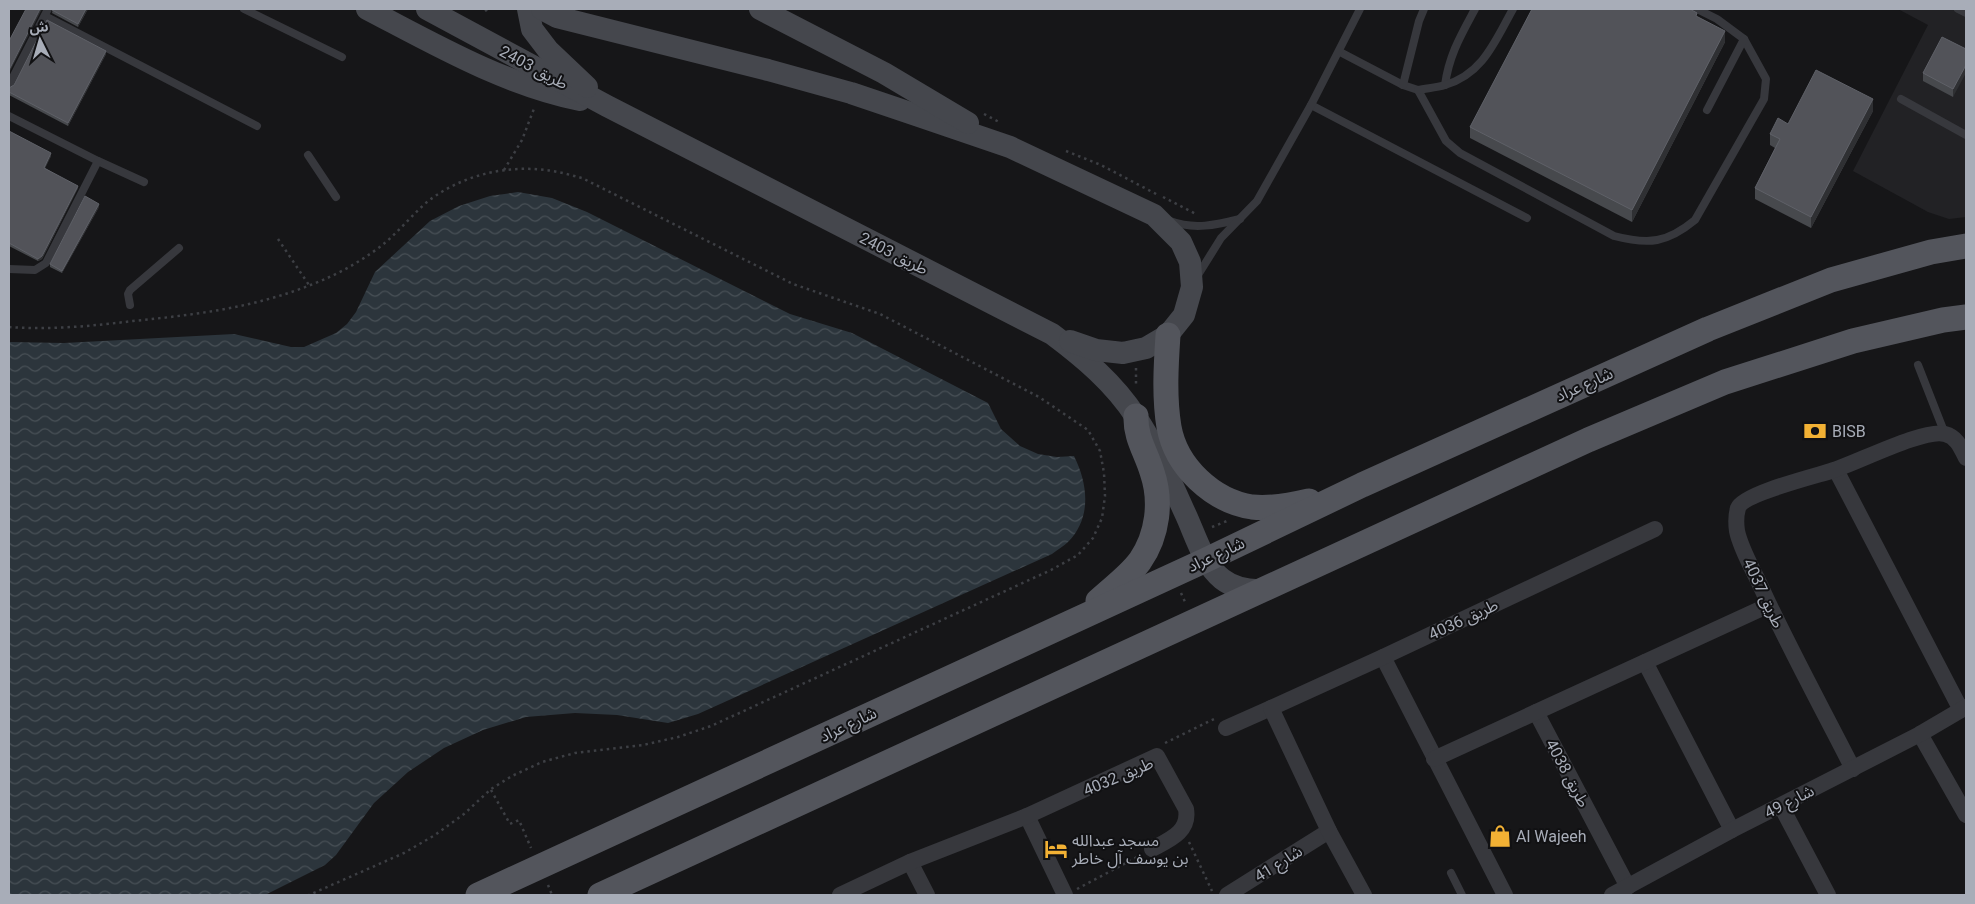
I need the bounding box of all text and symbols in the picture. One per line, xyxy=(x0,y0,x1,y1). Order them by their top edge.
north arrow xyxy=(15,15,65,65)
text: ش xyxy=(29,18,49,36)
street label: طريق 2403 xyxy=(496,42,571,94)
street label: طريق 2403 xyxy=(856,228,931,280)
street label: شارع عراد xyxy=(1553,363,1617,408)
bank icon: BISB xyxy=(1802,418,1828,444)
place label: BISB xyxy=(1832,422,1866,441)
street label: شارع عراد xyxy=(1185,533,1249,579)
street label: طريق 4037 xyxy=(1738,556,1788,631)
street label: طريق 4036 xyxy=(1426,595,1501,645)
street label: شارع عراد xyxy=(817,703,881,749)
street label: طريق 4038 xyxy=(1541,736,1593,811)
street label: طريق 4032 xyxy=(1080,753,1157,801)
street label: شارع 49 xyxy=(1761,781,1819,825)
shop icon: Al Wajeeh xyxy=(1487,823,1513,849)
place label: Al Wajeeh xyxy=(1516,827,1587,846)
place label: مسجد عبدالله بن يوسف آل خاطر xyxy=(1071,831,1188,869)
hotel icon: مسجد عبدالله بن يوسف آل خاطر xyxy=(1043,836,1069,862)
street label: شارع 41 xyxy=(1251,841,1307,888)

